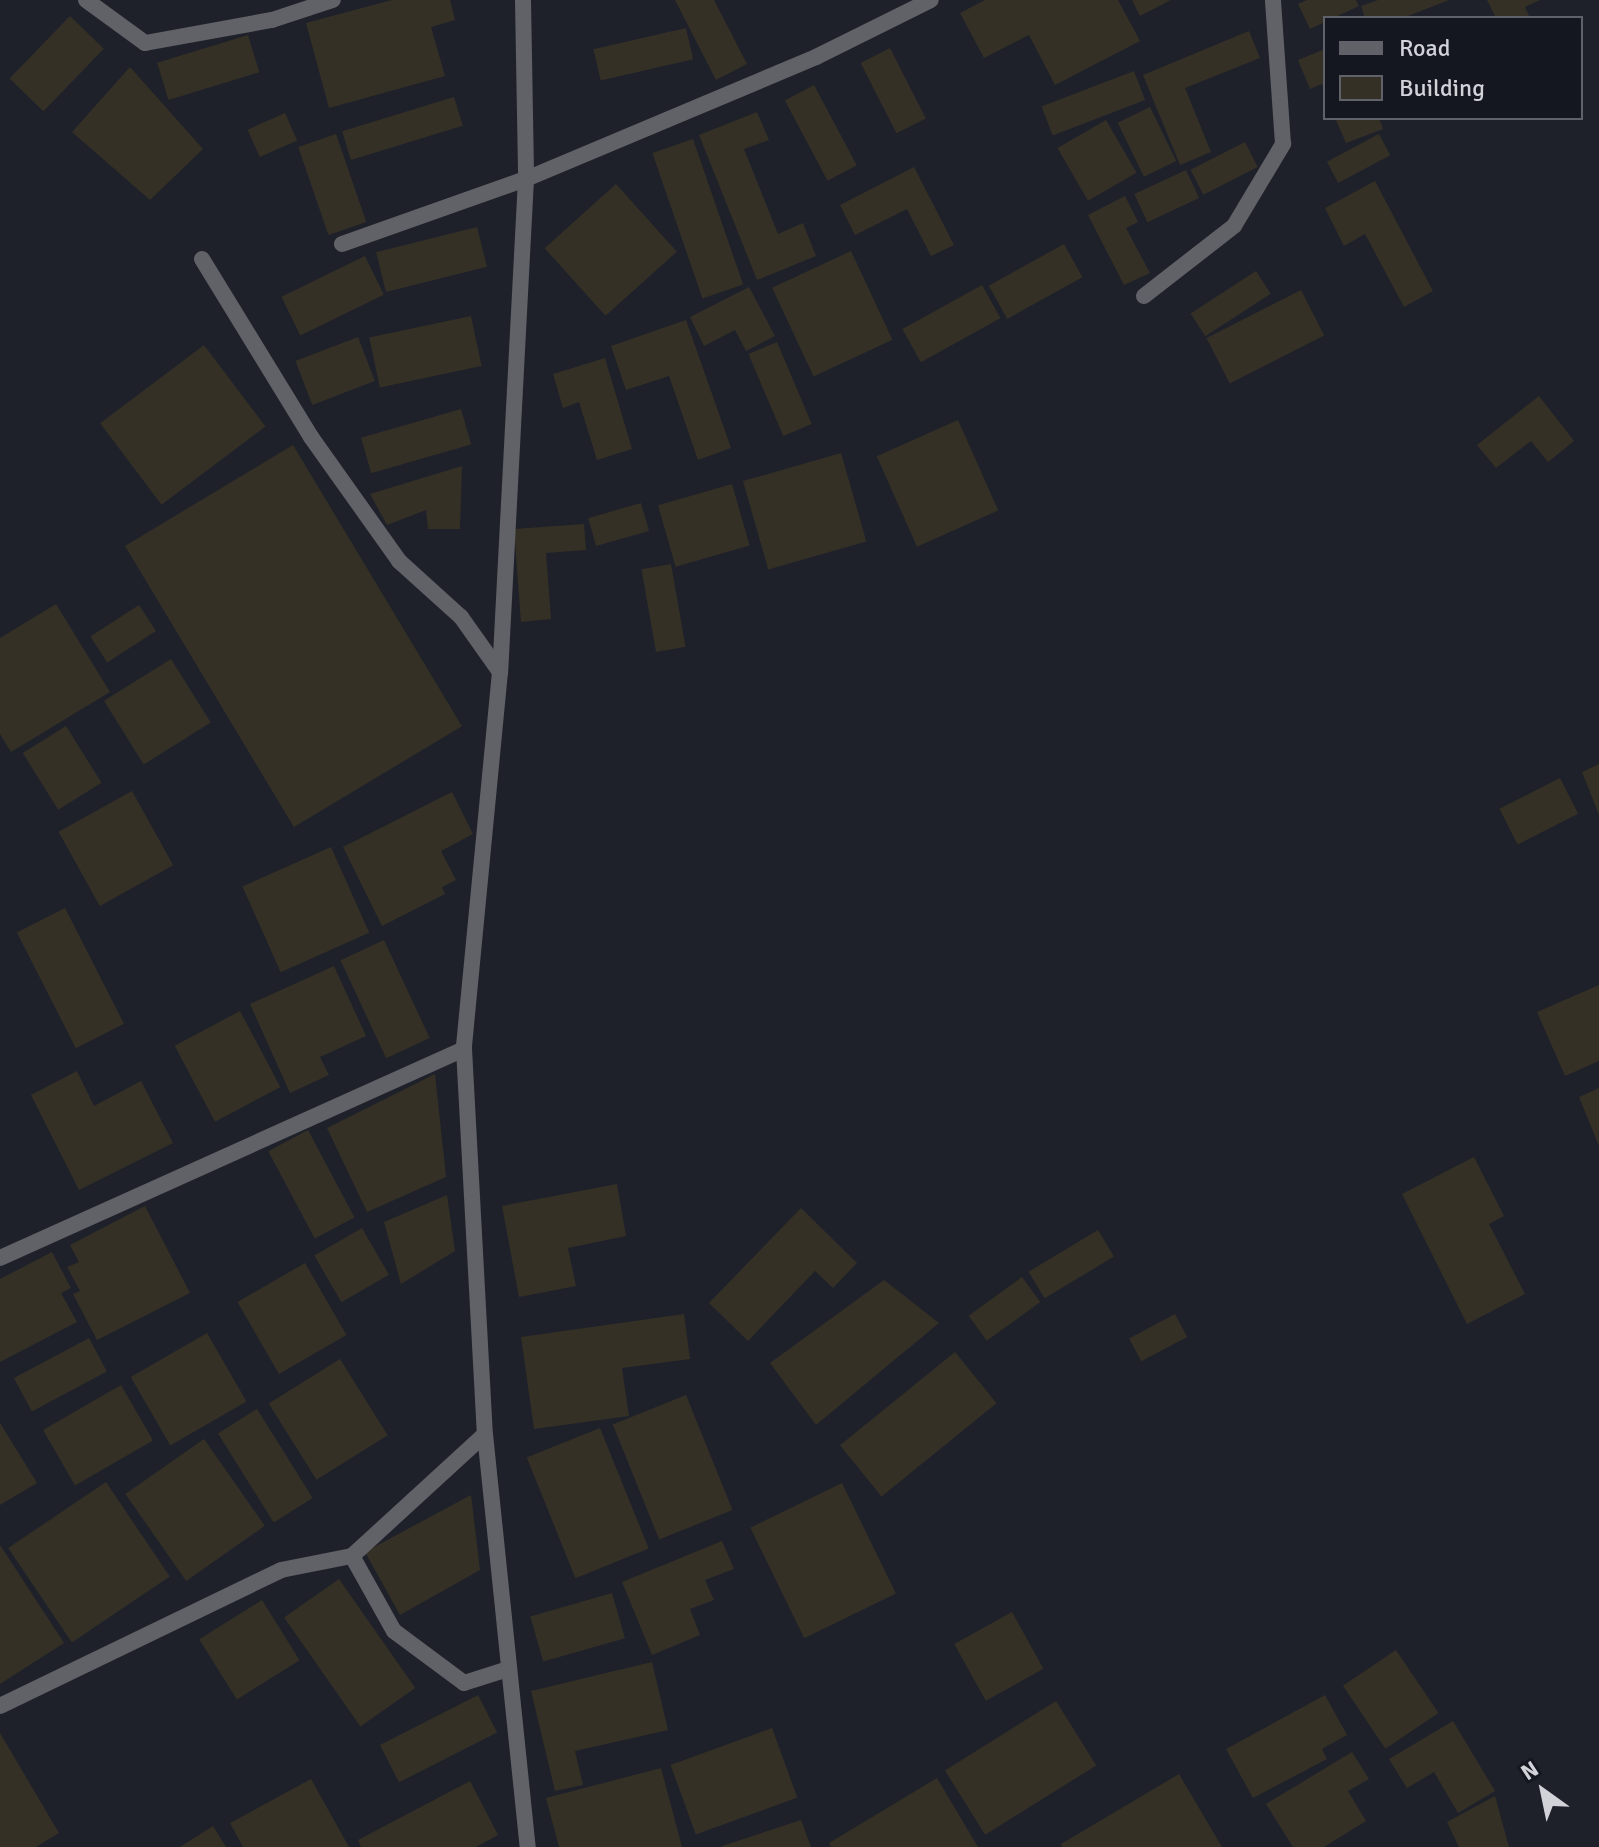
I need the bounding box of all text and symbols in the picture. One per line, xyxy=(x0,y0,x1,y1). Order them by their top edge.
legend xyxy=(1323,16,1583,120)
text: Road xyxy=(1399,33,1450,63)
text: Building xyxy=(1399,73,1485,103)
north arrow xyxy=(1503,1751,1583,1831)
text: N xyxy=(1516,1755,1543,1786)

